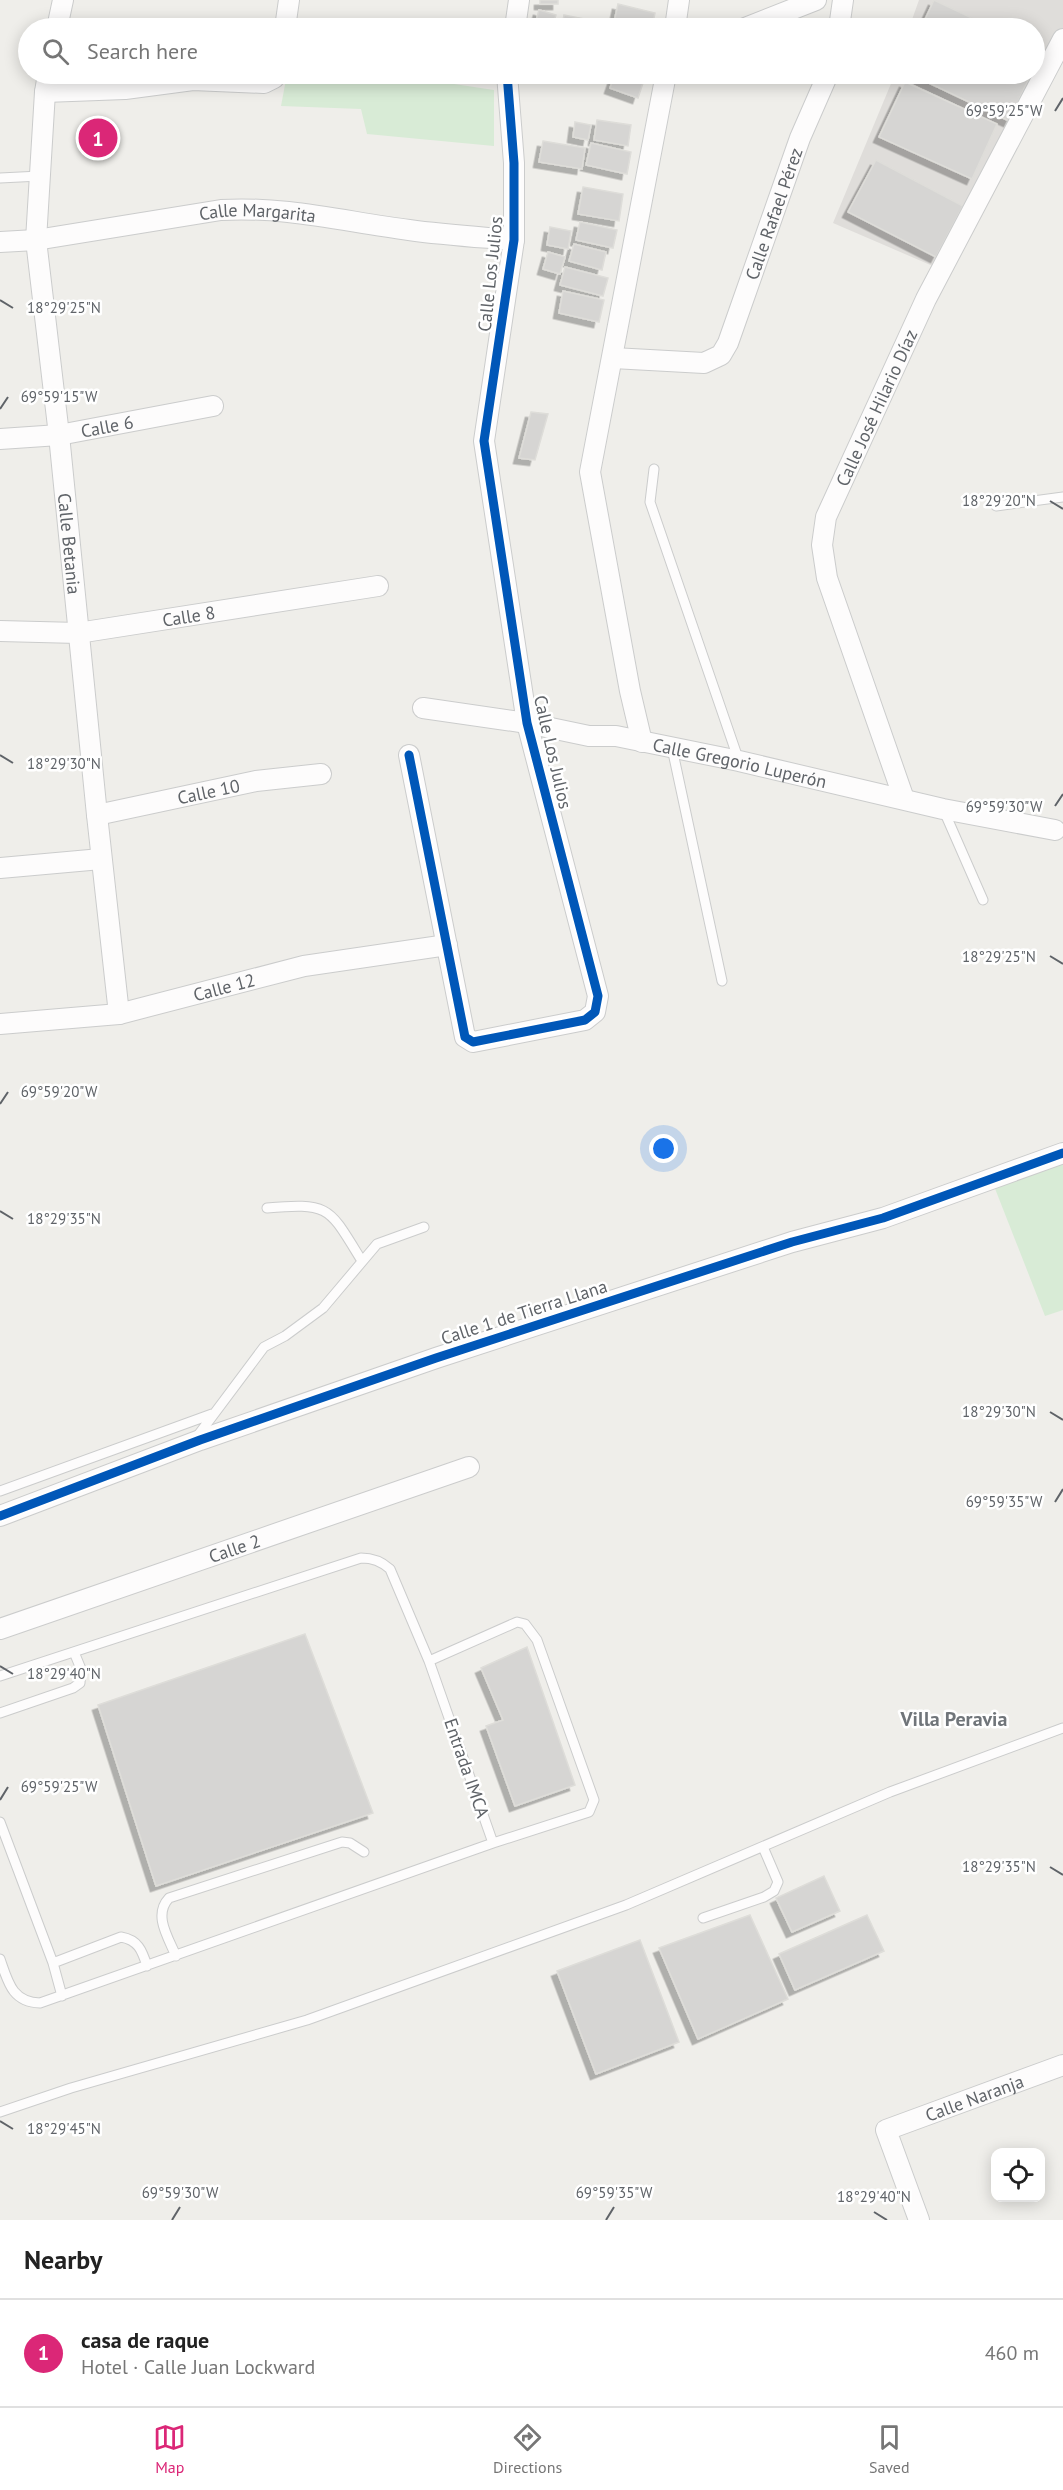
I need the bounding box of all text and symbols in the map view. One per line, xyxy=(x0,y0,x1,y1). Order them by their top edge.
search box xyxy=(18,18,1045,84)
icon: search xyxy=(39,35,72,68)
text: Search here xyxy=(87,37,198,65)
text: 69°59'25"W xyxy=(966,101,1043,120)
pin: 1 xyxy=(78,116,118,160)
street label: Calle Rafael Pérez xyxy=(740,144,807,283)
street label: Calle Margarita xyxy=(197,198,317,227)
street label: Calle Los Julios xyxy=(473,215,507,333)
text: 18°29'25"N xyxy=(27,298,101,317)
street label: Calle José Hilario Díaz xyxy=(830,326,922,490)
text: 69°59'15"W xyxy=(21,387,98,406)
street label: Calle 6 xyxy=(79,410,135,442)
text: 18°29'20"N xyxy=(962,491,1036,510)
street label: Calle Betania xyxy=(53,492,86,595)
street label: Calle 8 xyxy=(161,600,217,631)
street label: Calle Los Julios xyxy=(529,693,577,811)
street label: Calle Gregorio Luperón xyxy=(651,732,829,793)
text: 18°29'30"N xyxy=(27,754,101,773)
street label: Calle 10 xyxy=(175,773,242,809)
text: 69°59'30"W xyxy=(966,797,1043,816)
text: 18°29'25"N xyxy=(962,947,1036,966)
street label: Calle 12 xyxy=(191,968,258,1006)
text: 69°59'20"W xyxy=(21,1082,98,1101)
your location xyxy=(649,1134,678,1163)
text: 18°29'35"N xyxy=(27,1209,101,1228)
street label: Calle 1 de Tierra Llana xyxy=(438,1274,610,1350)
text: 18°29'30"N xyxy=(962,1402,1036,1421)
text: 69°59'35"W xyxy=(966,1492,1043,1511)
street label: Calle 2 xyxy=(205,1528,263,1568)
text: 18°29'40"N xyxy=(27,1664,101,1683)
district label: Villa Peravia xyxy=(900,1706,1007,1732)
street label: Entrada IMCA xyxy=(439,1715,495,1821)
text: 69°59'25"W xyxy=(21,1777,98,1796)
text: 18°29'35"N xyxy=(962,1857,1036,1876)
street label: Calle Naranja xyxy=(922,2069,1027,2126)
text: 18°29'45"N xyxy=(27,2119,101,2138)
map controls xyxy=(991,2148,1045,2202)
button: locate xyxy=(991,2148,1045,2202)
text: 69°59'30"W xyxy=(142,2183,219,2202)
text: 69°59'35"W xyxy=(576,2183,653,2202)
text: 18°29'40"N xyxy=(837,2187,911,2206)
text: Nearby xyxy=(24,2243,102,2276)
text: casa de raque xyxy=(81,2326,209,2354)
text: 1 xyxy=(38,2340,49,2366)
text: 460 m xyxy=(985,2340,1039,2366)
text: Hotel · Calle Juan Lockward xyxy=(81,2354,315,2380)
tab: Map xyxy=(153,2421,186,2477)
tab: Directions xyxy=(493,2421,562,2477)
tab: Saved xyxy=(869,2421,910,2477)

